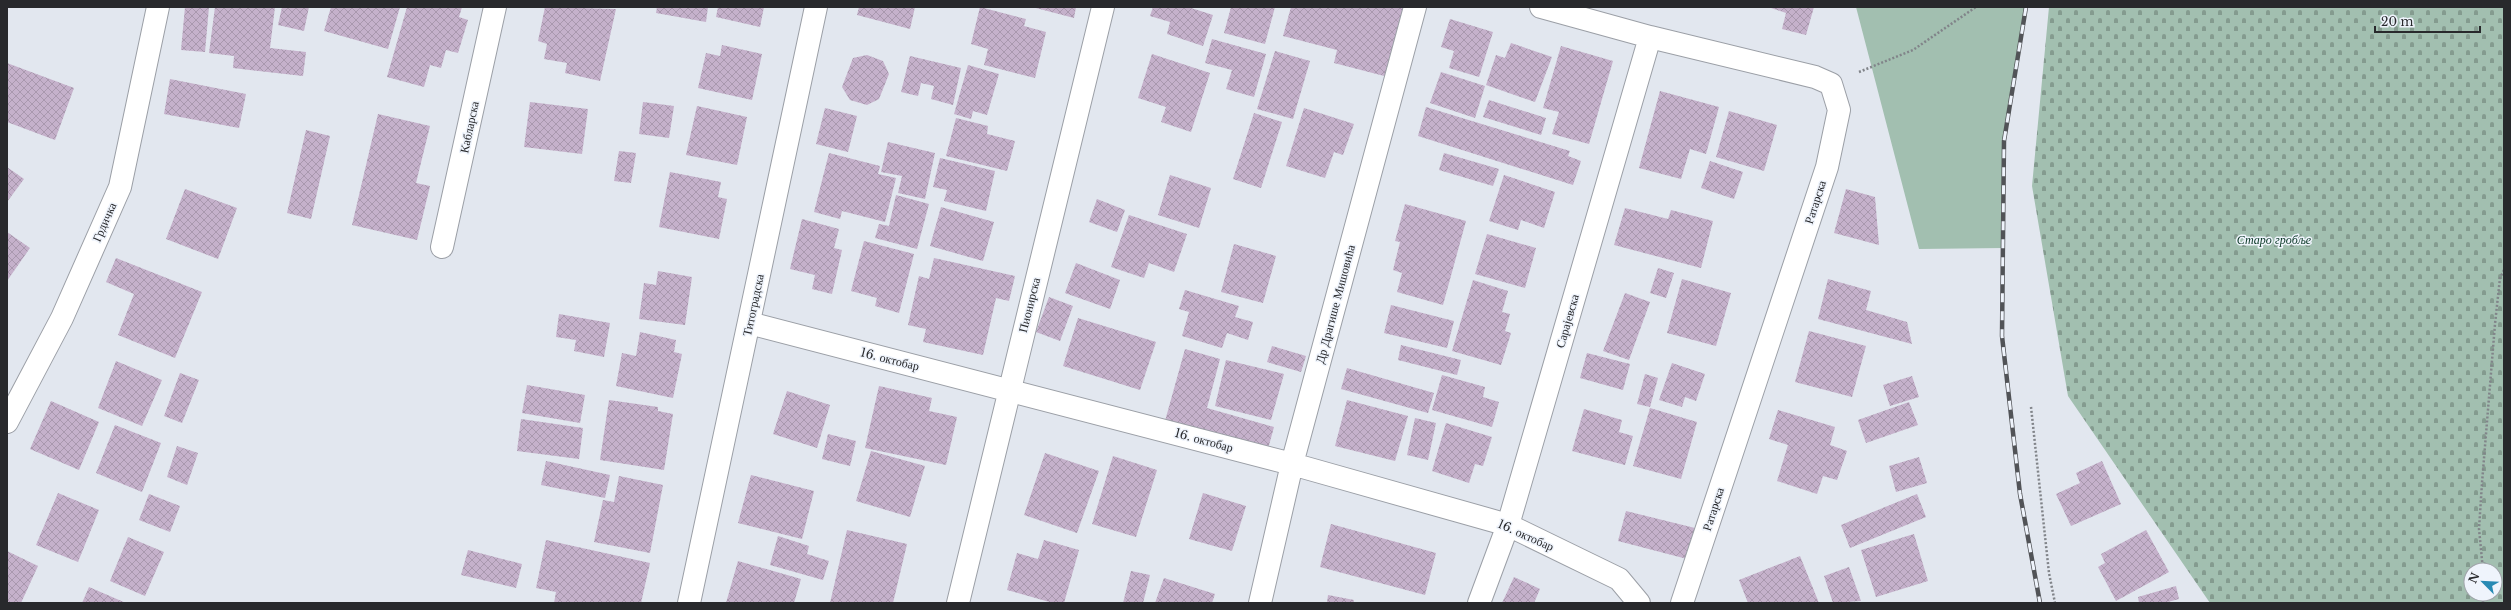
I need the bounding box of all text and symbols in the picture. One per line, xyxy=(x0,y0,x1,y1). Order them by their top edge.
scale bar xyxy=(2375,8,2480,34)
text: 20 m xyxy=(2381,14,2413,29)
street label: Кабларска xyxy=(456,99,482,154)
street label: Ратарска xyxy=(1801,178,1829,226)
street label: Грдичка xyxy=(89,199,120,244)
park label: Старо гробље xyxy=(2237,232,2312,247)
street label: Др Драгише Мишовића xyxy=(1312,242,1358,365)
street label: Титоградска xyxy=(739,272,767,337)
street label: Пионирска xyxy=(1015,275,1043,334)
street label: Сарајевска xyxy=(1552,292,1582,350)
street label: 16. октобар xyxy=(859,344,921,374)
street label: 16. октобар xyxy=(1173,425,1235,455)
street label: Ратарска xyxy=(1699,485,1727,533)
street label: 16. октобар xyxy=(1496,516,1556,554)
north arrow xyxy=(2463,562,2503,602)
text: N xyxy=(2465,570,2483,586)

